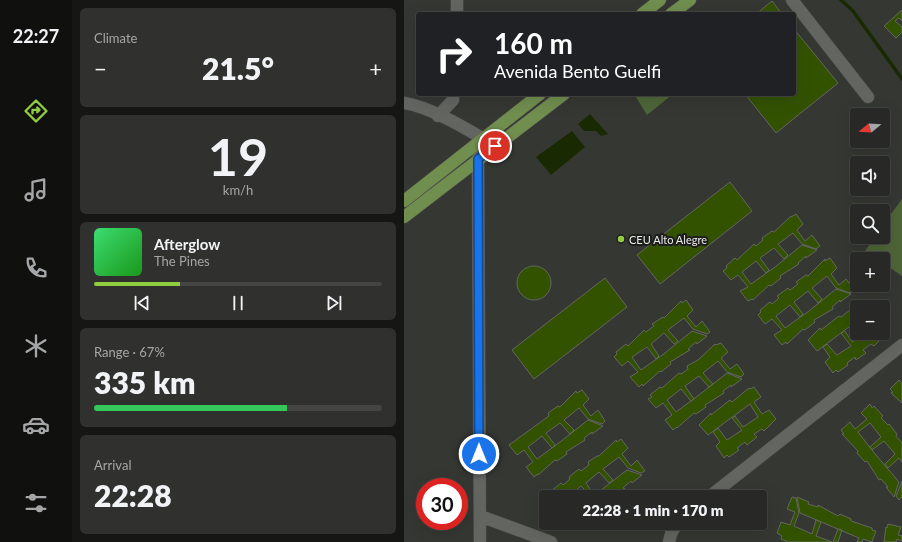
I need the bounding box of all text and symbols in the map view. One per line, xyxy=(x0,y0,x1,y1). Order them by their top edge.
text: 22:27 xyxy=(13,25,59,47)
text: 160 m xyxy=(494,26,573,60)
icon: right xyxy=(428,28,480,80)
text: Climate xyxy=(94,30,137,46)
text: 21.5° xyxy=(202,50,274,86)
text: − xyxy=(94,55,107,82)
text: + xyxy=(369,55,382,82)
text: Avenida Bento Guelfi xyxy=(494,60,661,82)
icon: directions xyxy=(22,97,50,125)
north arrow xyxy=(850,108,890,148)
map controls xyxy=(850,108,890,340)
text: 19 xyxy=(208,125,268,187)
pin xyxy=(478,129,512,163)
icon: arrive xyxy=(484,135,506,157)
button: sound xyxy=(850,156,890,196)
icon: music xyxy=(22,176,50,204)
text: km/h xyxy=(223,182,253,198)
button: search xyxy=(850,204,890,244)
place label: CEU Alto Alegre xyxy=(629,233,707,246)
marker: CEU Alto Alegre xyxy=(616,234,626,244)
text: Afterglow xyxy=(154,235,220,253)
button: + xyxy=(850,252,890,292)
text: The Pines xyxy=(154,253,210,269)
icon: phone xyxy=(22,254,50,282)
icon: previous xyxy=(131,292,153,314)
icon: pause xyxy=(227,292,249,314)
icon: next xyxy=(323,292,345,314)
button: − xyxy=(850,300,890,340)
icon: climate xyxy=(22,332,50,360)
text: Range · 67% xyxy=(94,344,165,360)
text: 335 km xyxy=(94,364,195,400)
icon: car xyxy=(22,411,50,439)
position arrow xyxy=(458,433,500,475)
text: Arrival xyxy=(94,457,131,473)
text: 22:28 xyxy=(94,477,172,513)
speed limit sign: 30 xyxy=(416,478,468,530)
icon: filters xyxy=(22,489,50,517)
text: 22:28 · 1 min · 170 m xyxy=(582,501,724,519)

